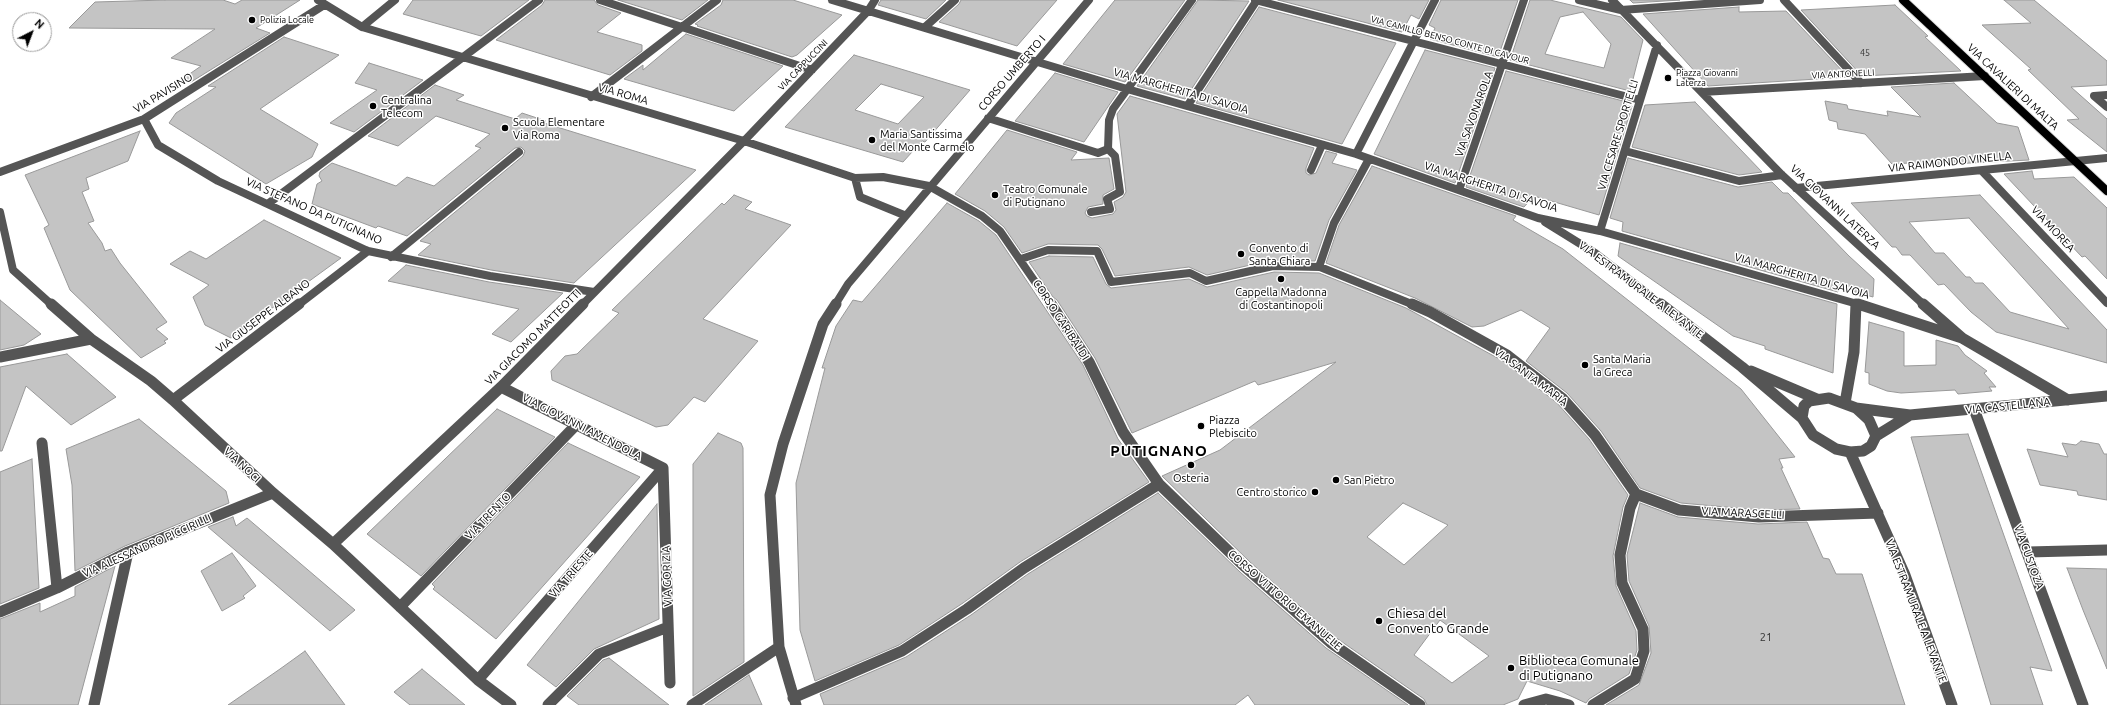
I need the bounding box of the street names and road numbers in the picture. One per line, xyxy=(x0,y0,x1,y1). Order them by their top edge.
street label: VIA CAMILLO BENSO CONTE DI CAVOUR xyxy=(1370,14,1530,66)
street label: CORSO UMBERTO I xyxy=(976,33,1048,113)
street label: VIA CAPPUCCINI xyxy=(776,37,830,93)
street label: VIA CAVALIERI DI MALTA xyxy=(1964,41,2062,133)
street label: VIA MARGHERITA DI SAVOIA xyxy=(1112,65,1250,117)
street label: VIA ANTONELLI xyxy=(1811,67,1875,81)
street label: VIA SAVONAROLA xyxy=(1452,69,1496,159)
street label: VIA PAVISINO xyxy=(131,70,195,116)
street label: VIA CESARE SPORTELLI xyxy=(1595,78,1641,192)
street label: VIA ROMA xyxy=(596,81,650,107)
street label: VIA RAIMONDO VINELLA xyxy=(1888,149,2012,175)
street label: VIA MARGHERITA DI SAVOIA xyxy=(1423,159,1559,215)
street label: VIA GIOVANNI LATERZA xyxy=(1787,162,1883,252)
street label: VIA STEFANO DA PUTIGNANO xyxy=(244,175,384,247)
street label: VIA MOREA xyxy=(2028,203,2078,255)
street label: VIA ESTRAMURALE A LEVANTE xyxy=(1576,239,1706,341)
street label: VIA MARGHERITA DI SAVOIA xyxy=(1733,250,1871,302)
street label: VIA GIUSEPPE ALBANO xyxy=(213,276,313,356)
street label: CORSO GARIBALDI xyxy=(1030,277,1092,363)
street label: VIA GIACOMO MATTEOTTI xyxy=(482,286,584,388)
street label: VIA SANTA MARIA xyxy=(1492,345,1570,409)
street label: VIA GIOVANNI AMENDOLA xyxy=(520,391,644,463)
street label: VIA CASTELLANA xyxy=(1965,395,2051,417)
street label: VIA NOCI xyxy=(221,445,263,485)
street label: VIA TRENTO xyxy=(462,489,514,543)
street label: VIA MARASCELLI xyxy=(1701,504,1785,522)
street label: VIA ALESSANDRO PICCIRILLI xyxy=(80,512,214,580)
street label: VIA CUSTOZA xyxy=(2011,523,2047,591)
street label: VIA ESTRAMURALE A LEVANTE xyxy=(1882,537,1950,685)
street label: VIA GORIZIA xyxy=(659,545,675,607)
street label: VIA TRIESTE xyxy=(547,547,595,601)
street label: CORSO VITTORIO EMANUELE xyxy=(1225,547,1345,653)

